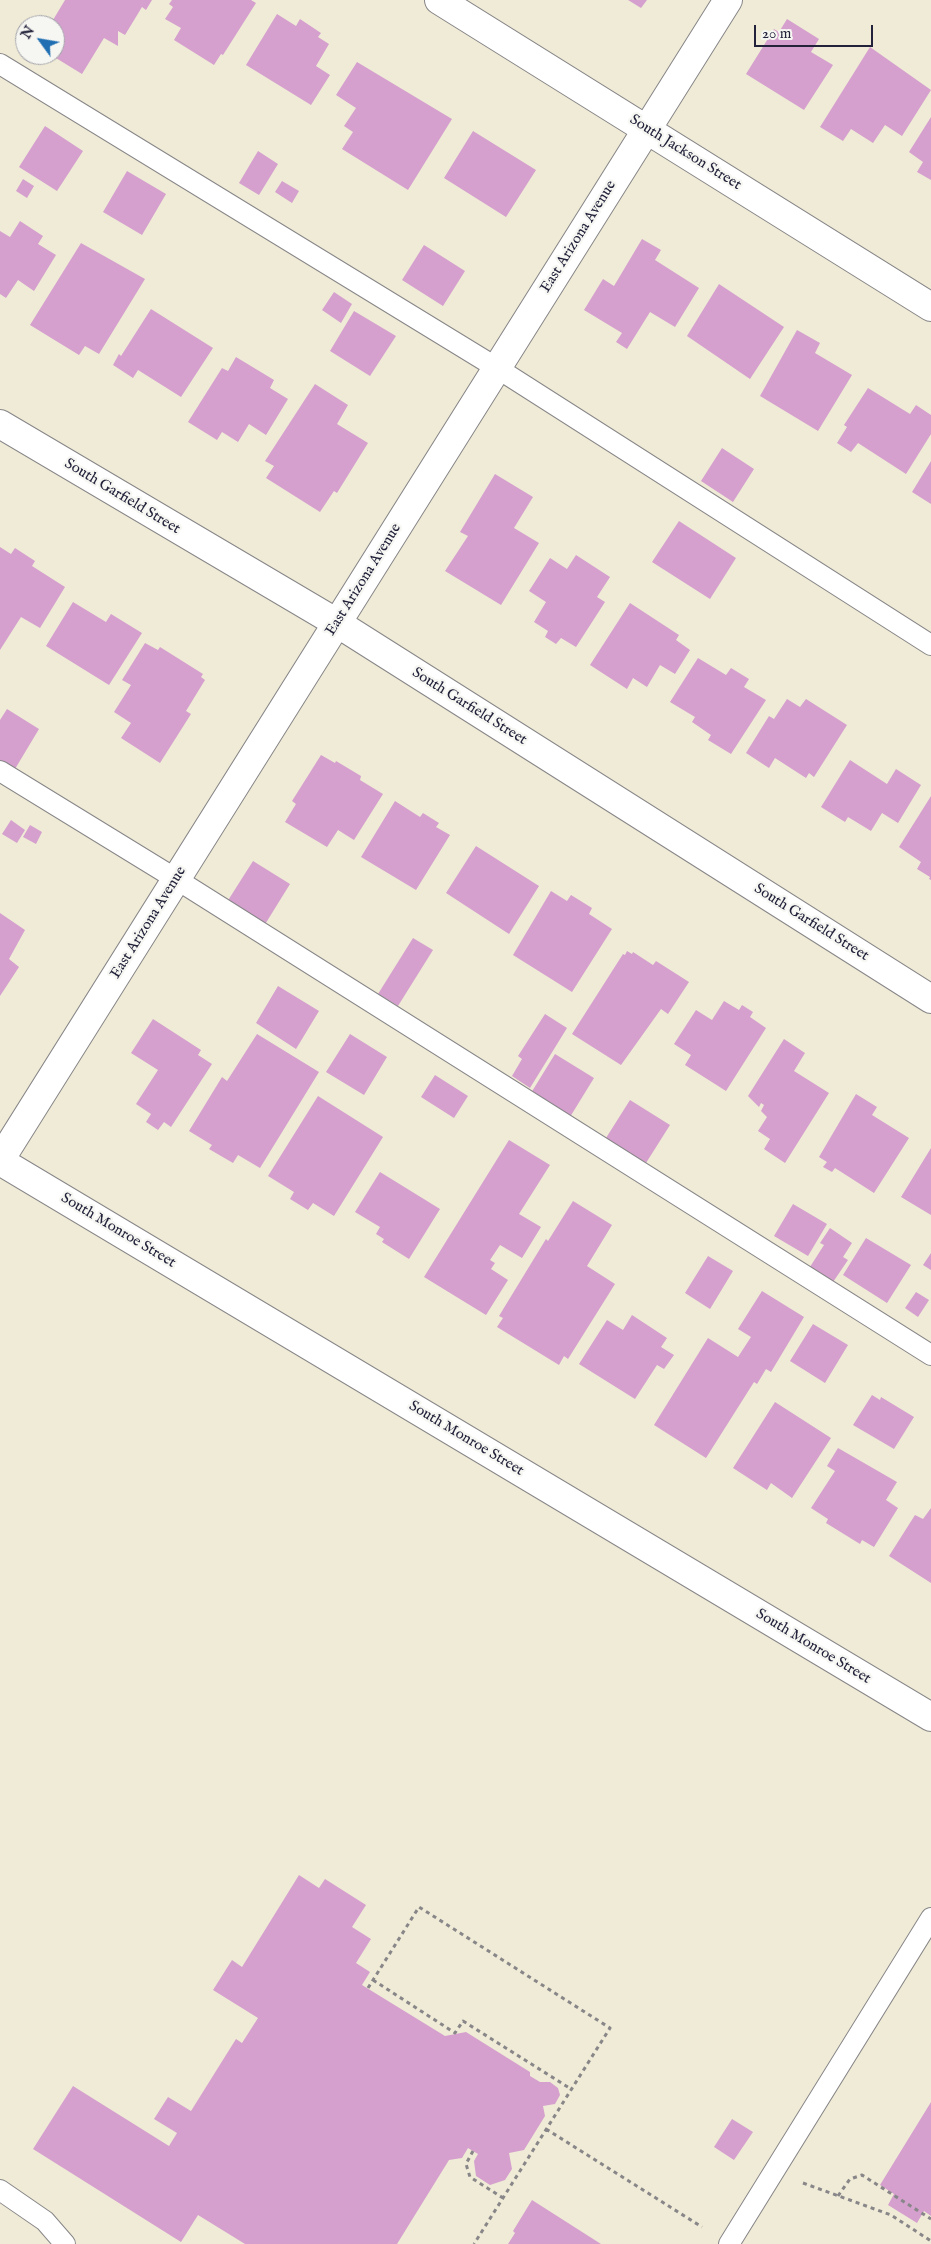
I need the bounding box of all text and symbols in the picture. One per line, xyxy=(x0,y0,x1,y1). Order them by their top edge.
north arrow xyxy=(15,15,65,65)
scale bar xyxy=(756,15,875,47)
text: N xyxy=(17,23,39,42)
text: 20 m xyxy=(762,24,791,43)
street label: South Jackson Street xyxy=(626,111,744,195)
street label: East Arizona Avenue xyxy=(537,178,621,296)
street label: South Garfield Street xyxy=(61,455,183,539)
street label: East Arizona Avenue xyxy=(322,521,406,639)
street label: South Garfield Street xyxy=(408,664,530,750)
street label: East Arizona Avenue xyxy=(107,864,191,982)
street label: South Garfield Street xyxy=(750,880,872,966)
street label: South Monroe Street xyxy=(57,1190,179,1272)
street label: South Monroe Street xyxy=(405,1398,527,1480)
street label: South Monroe Street xyxy=(752,1606,874,1688)

